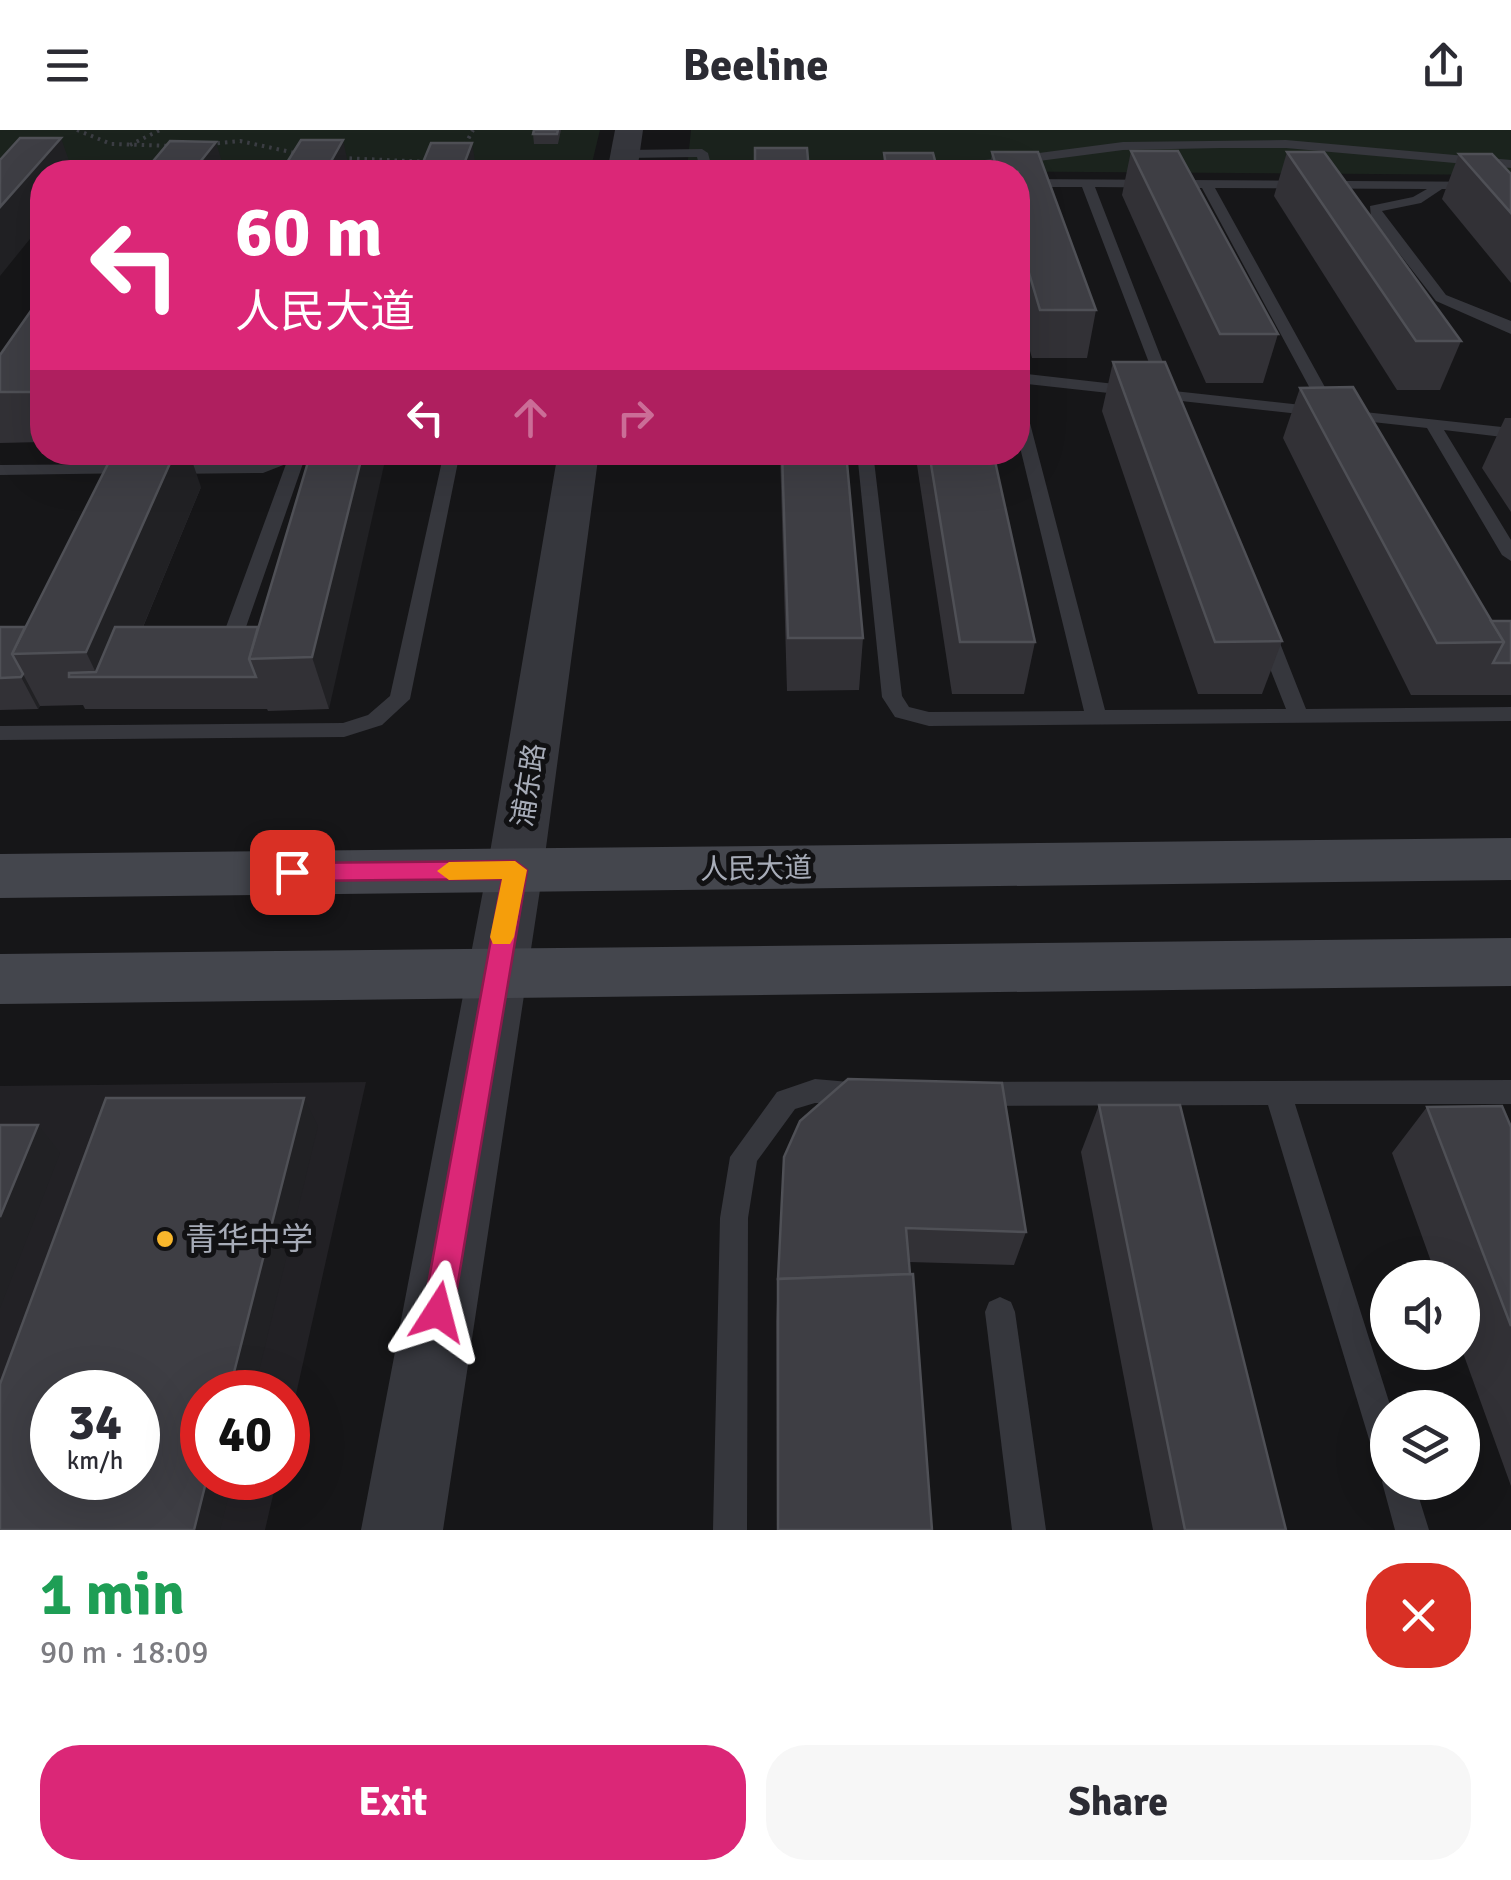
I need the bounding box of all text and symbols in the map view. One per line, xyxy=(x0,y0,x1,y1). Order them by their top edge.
icon: menu xyxy=(40,38,95,93)
text: Beeline xyxy=(682,38,829,93)
icon: share xyxy=(1416,38,1471,93)
text: 60 m xyxy=(235,189,383,275)
icon: left xyxy=(70,200,200,330)
text: 人民大道 xyxy=(235,285,415,340)
icon: left xyxy=(398,390,453,445)
icon: ahead xyxy=(503,390,558,445)
icon: right xyxy=(608,390,663,445)
street label: 浦东路 xyxy=(506,741,552,829)
pin xyxy=(250,830,335,915)
icon: arrive xyxy=(265,845,320,900)
street label: 人民大道 xyxy=(700,851,812,887)
place label: 青华中学 xyxy=(185,1220,313,1259)
marker: 青华中学 xyxy=(154,1228,176,1250)
position arrow xyxy=(386,1260,490,1364)
map controls xyxy=(1370,1260,1480,1500)
button: sound xyxy=(1370,1260,1480,1370)
speed limit sign: 40 xyxy=(180,1370,310,1500)
button: layers xyxy=(1370,1390,1480,1500)
text: 34 xyxy=(68,1392,122,1454)
text: km/h xyxy=(67,1445,123,1476)
text: 1 min xyxy=(40,1558,185,1632)
button: close xyxy=(1366,1563,1471,1668)
text: 90 m · 18:09 xyxy=(40,1633,209,1672)
button: Exit xyxy=(40,1745,746,1860)
button: Share xyxy=(766,1745,1471,1860)

